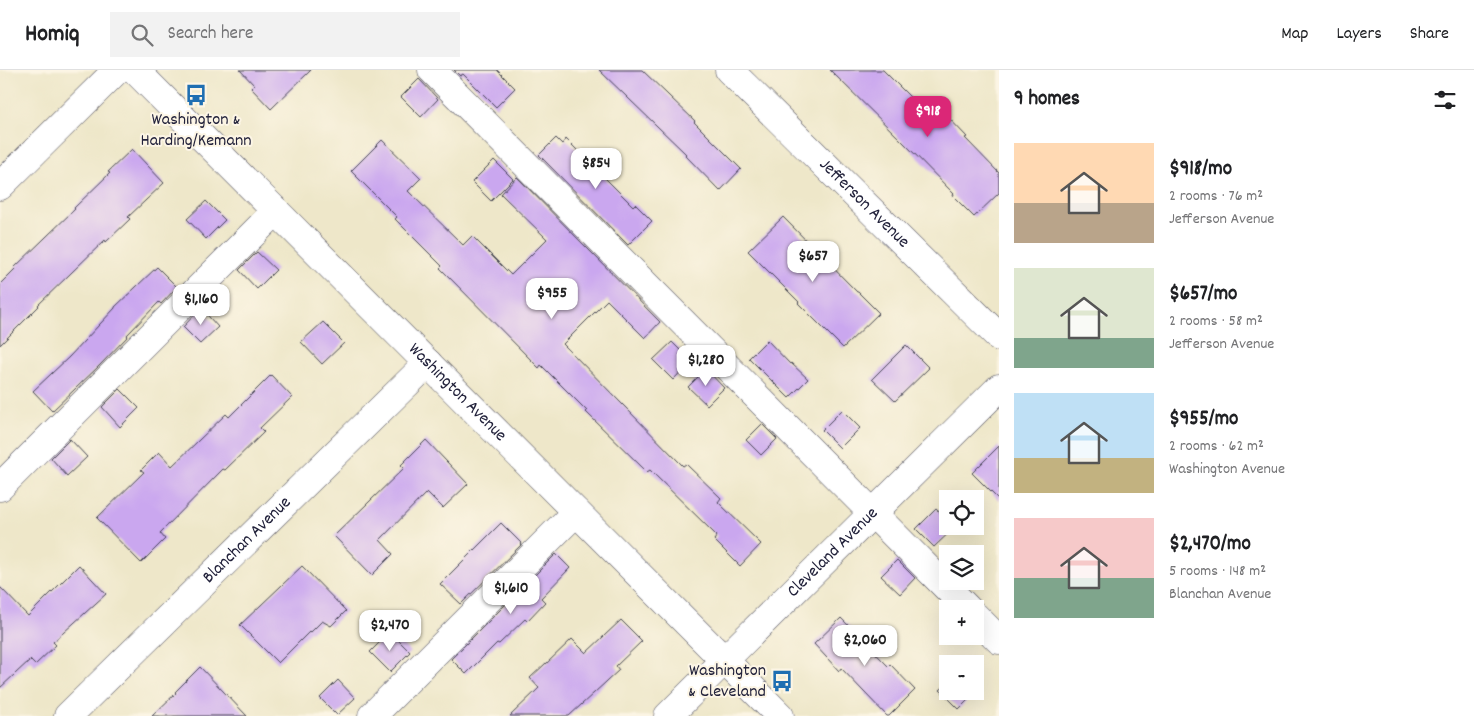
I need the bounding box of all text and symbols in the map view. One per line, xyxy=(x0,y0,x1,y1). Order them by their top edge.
search box xyxy=(110,12,460,57)
text: Homiq xyxy=(25,18,80,52)
icon: search xyxy=(128,21,156,49)
text: Search here xyxy=(168,21,253,48)
text: Map xyxy=(1281,22,1308,47)
text: Layers xyxy=(1336,22,1382,47)
text: Share xyxy=(1410,22,1449,47)
bus stop icon: Washington & Harding/Kemann xyxy=(183,82,209,108)
text: 9 homes xyxy=(1014,85,1080,115)
icon: filters xyxy=(1431,86,1459,114)
pin: $918 xyxy=(898,96,958,138)
text: $918 xyxy=(915,100,941,123)
place label: Washington & Harding/Kemann xyxy=(140,108,252,154)
pin: $854 xyxy=(566,148,626,190)
text: $854 xyxy=(582,152,610,175)
street label: Jefferson Avenue xyxy=(813,153,915,254)
text: $918/mo xyxy=(1169,155,1232,185)
icon: home xyxy=(1054,163,1114,223)
text: 2 rooms · 76 m² xyxy=(1169,185,1263,208)
text: Jefferson Avenue xyxy=(1169,208,1274,231)
pin: $657 xyxy=(783,240,843,283)
text: $657 xyxy=(798,245,828,268)
pin: $955 xyxy=(522,278,582,320)
text: $657/mo xyxy=(1169,280,1237,310)
text: $955 xyxy=(537,282,567,305)
pin: $1,160 xyxy=(160,284,242,326)
text: $1,160 xyxy=(184,288,218,311)
icon: home xyxy=(1054,288,1114,348)
text: 2 rooms · 58 m² xyxy=(1169,310,1263,333)
text: Jefferson Avenue xyxy=(1169,333,1274,356)
street label: Washington Avenue xyxy=(402,338,512,448)
pin: $1,280 xyxy=(665,344,747,387)
text: $1,280 xyxy=(688,349,724,372)
text: $955/mo xyxy=(1169,405,1238,435)
icon: home xyxy=(1054,413,1114,473)
text: 2 rooms · 62 m² xyxy=(1169,435,1264,458)
text: Washington Avenue xyxy=(1169,458,1285,481)
map controls xyxy=(939,490,984,700)
button: locate xyxy=(939,490,984,535)
street label: Blanchan Avenue xyxy=(197,491,297,590)
street label: Cleveland Avenue xyxy=(782,502,884,604)
text: $2,470/mo xyxy=(1169,530,1251,560)
icon: home xyxy=(1054,538,1114,598)
button: layers xyxy=(939,545,984,590)
text: 5 rooms · 148 m² xyxy=(1169,560,1266,583)
pin: $1,610 xyxy=(470,572,552,615)
text: $1,610 xyxy=(494,577,528,600)
text: Blanchan Avenue xyxy=(1169,583,1271,606)
button: + xyxy=(939,600,984,645)
pin: $2,470 xyxy=(349,610,431,652)
text: $2,470 xyxy=(370,614,410,637)
pin: $2,060 xyxy=(824,624,906,667)
text: $2,060 xyxy=(843,629,887,652)
button: − xyxy=(939,655,984,700)
place label: Washington & Cleveland xyxy=(688,659,766,705)
bus stop icon: Washington & Cleveland xyxy=(769,668,795,694)

